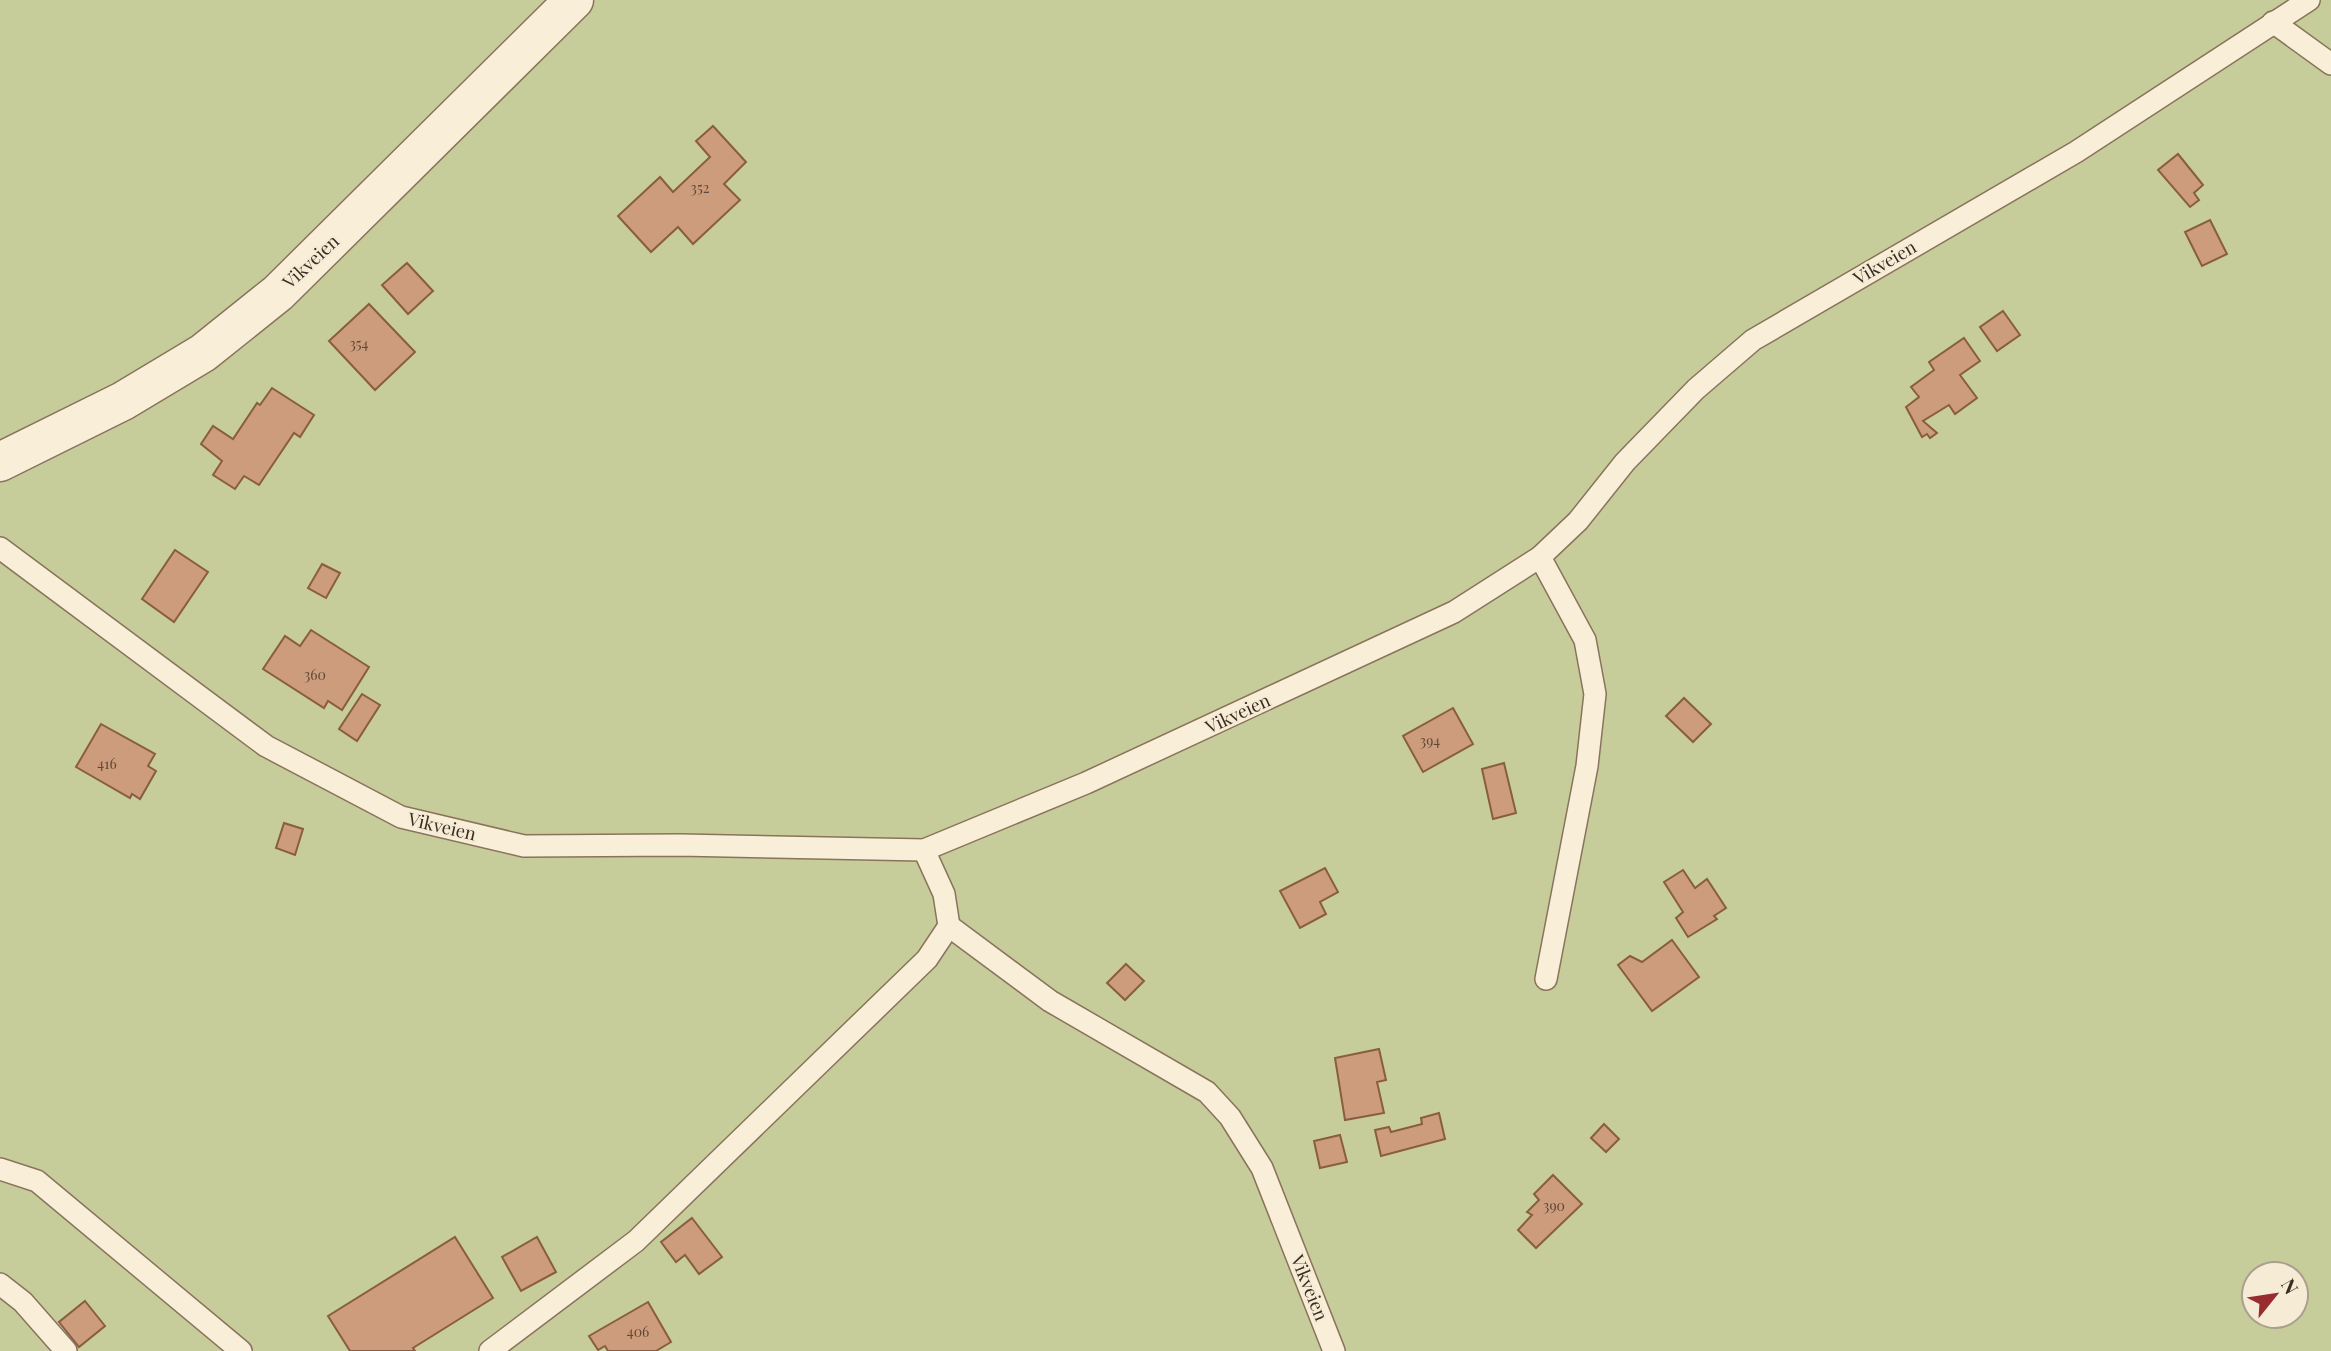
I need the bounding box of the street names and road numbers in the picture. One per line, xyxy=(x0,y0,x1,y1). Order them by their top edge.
street label: Vikveien xyxy=(276,229,344,294)
street label: Vikveien xyxy=(1848,234,1921,290)
street label: Vikveien xyxy=(1200,688,1274,739)
street label: Vikveien xyxy=(405,806,479,846)
street label: Vikveien xyxy=(1286,1250,1334,1324)

